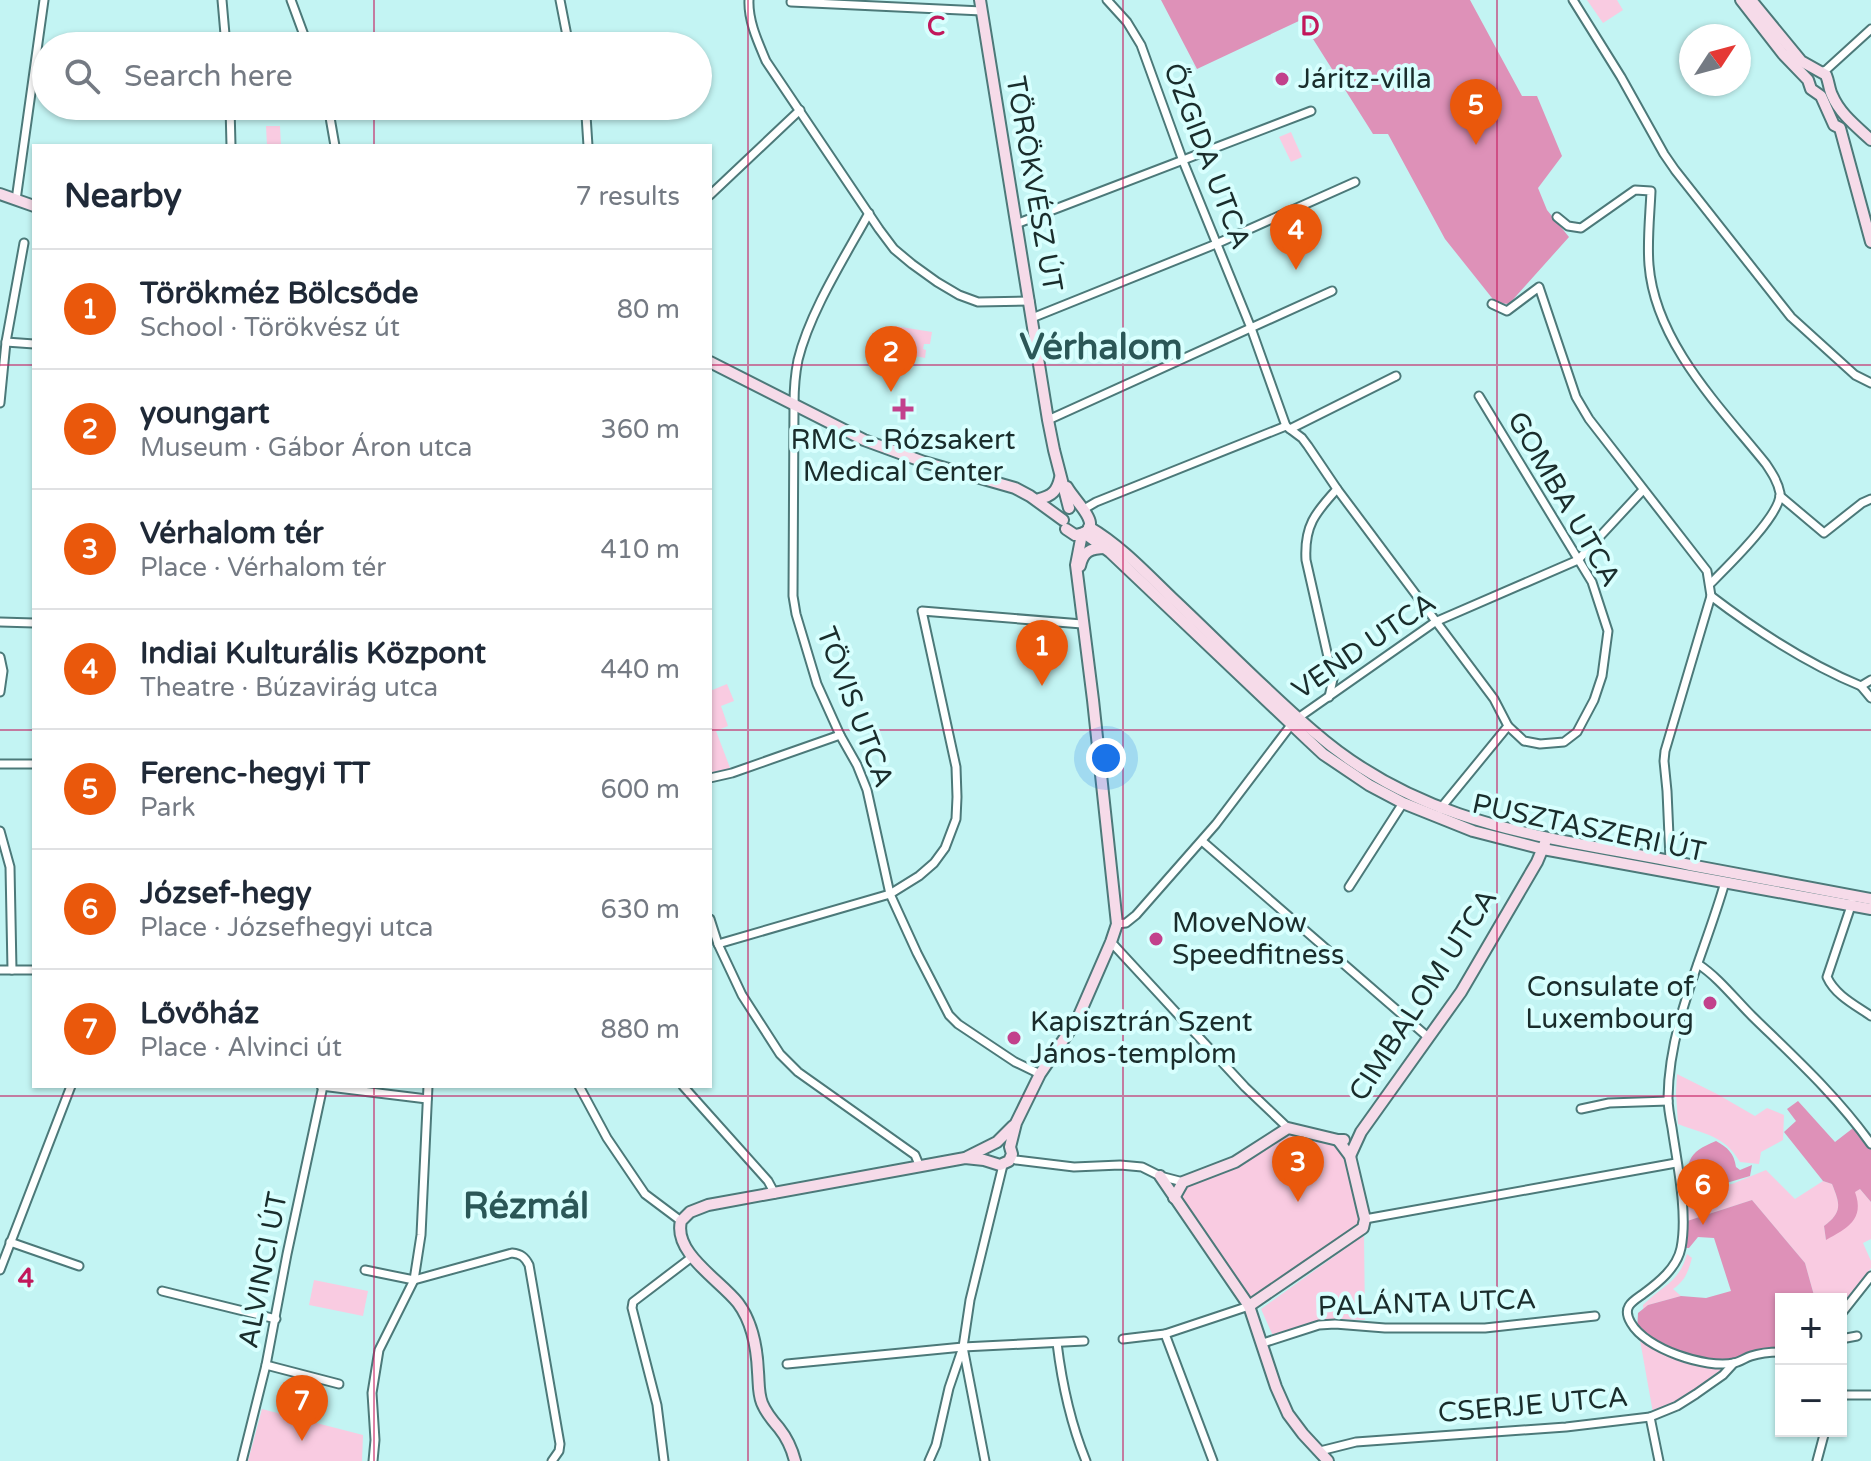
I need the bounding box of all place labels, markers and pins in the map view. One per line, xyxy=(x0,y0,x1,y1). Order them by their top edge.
place label: Járitz-villa xyxy=(1298,62,1432,96)
marker: Járitz-villa xyxy=(1273,70,1291,88)
pin: 5 xyxy=(1450,79,1502,145)
pin: 4 xyxy=(1270,204,1322,270)
pin: 2 xyxy=(865,326,917,392)
marker: RMC - Rózsakert Medical Center xyxy=(892,398,914,420)
place label: RMC - Rózsakert Medical Center xyxy=(791,423,1016,489)
pin: 1 xyxy=(1016,620,1068,686)
place label: MoveNow Speedfitness xyxy=(1172,906,1344,972)
marker: MoveNow Speedfitness xyxy=(1147,930,1165,948)
place label: Consulate of Luxembourg xyxy=(1525,970,1694,1036)
marker: Consulate of Luxembourg xyxy=(1701,994,1719,1012)
place label: Kapisztrán Szent János-templom xyxy=(1030,1005,1253,1071)
marker: Kapisztrán Szent János-templom xyxy=(1005,1029,1023,1047)
pin: 3 xyxy=(1272,1136,1324,1202)
pin: 6 xyxy=(1677,1159,1729,1225)
pin: 7 xyxy=(276,1375,328,1441)

